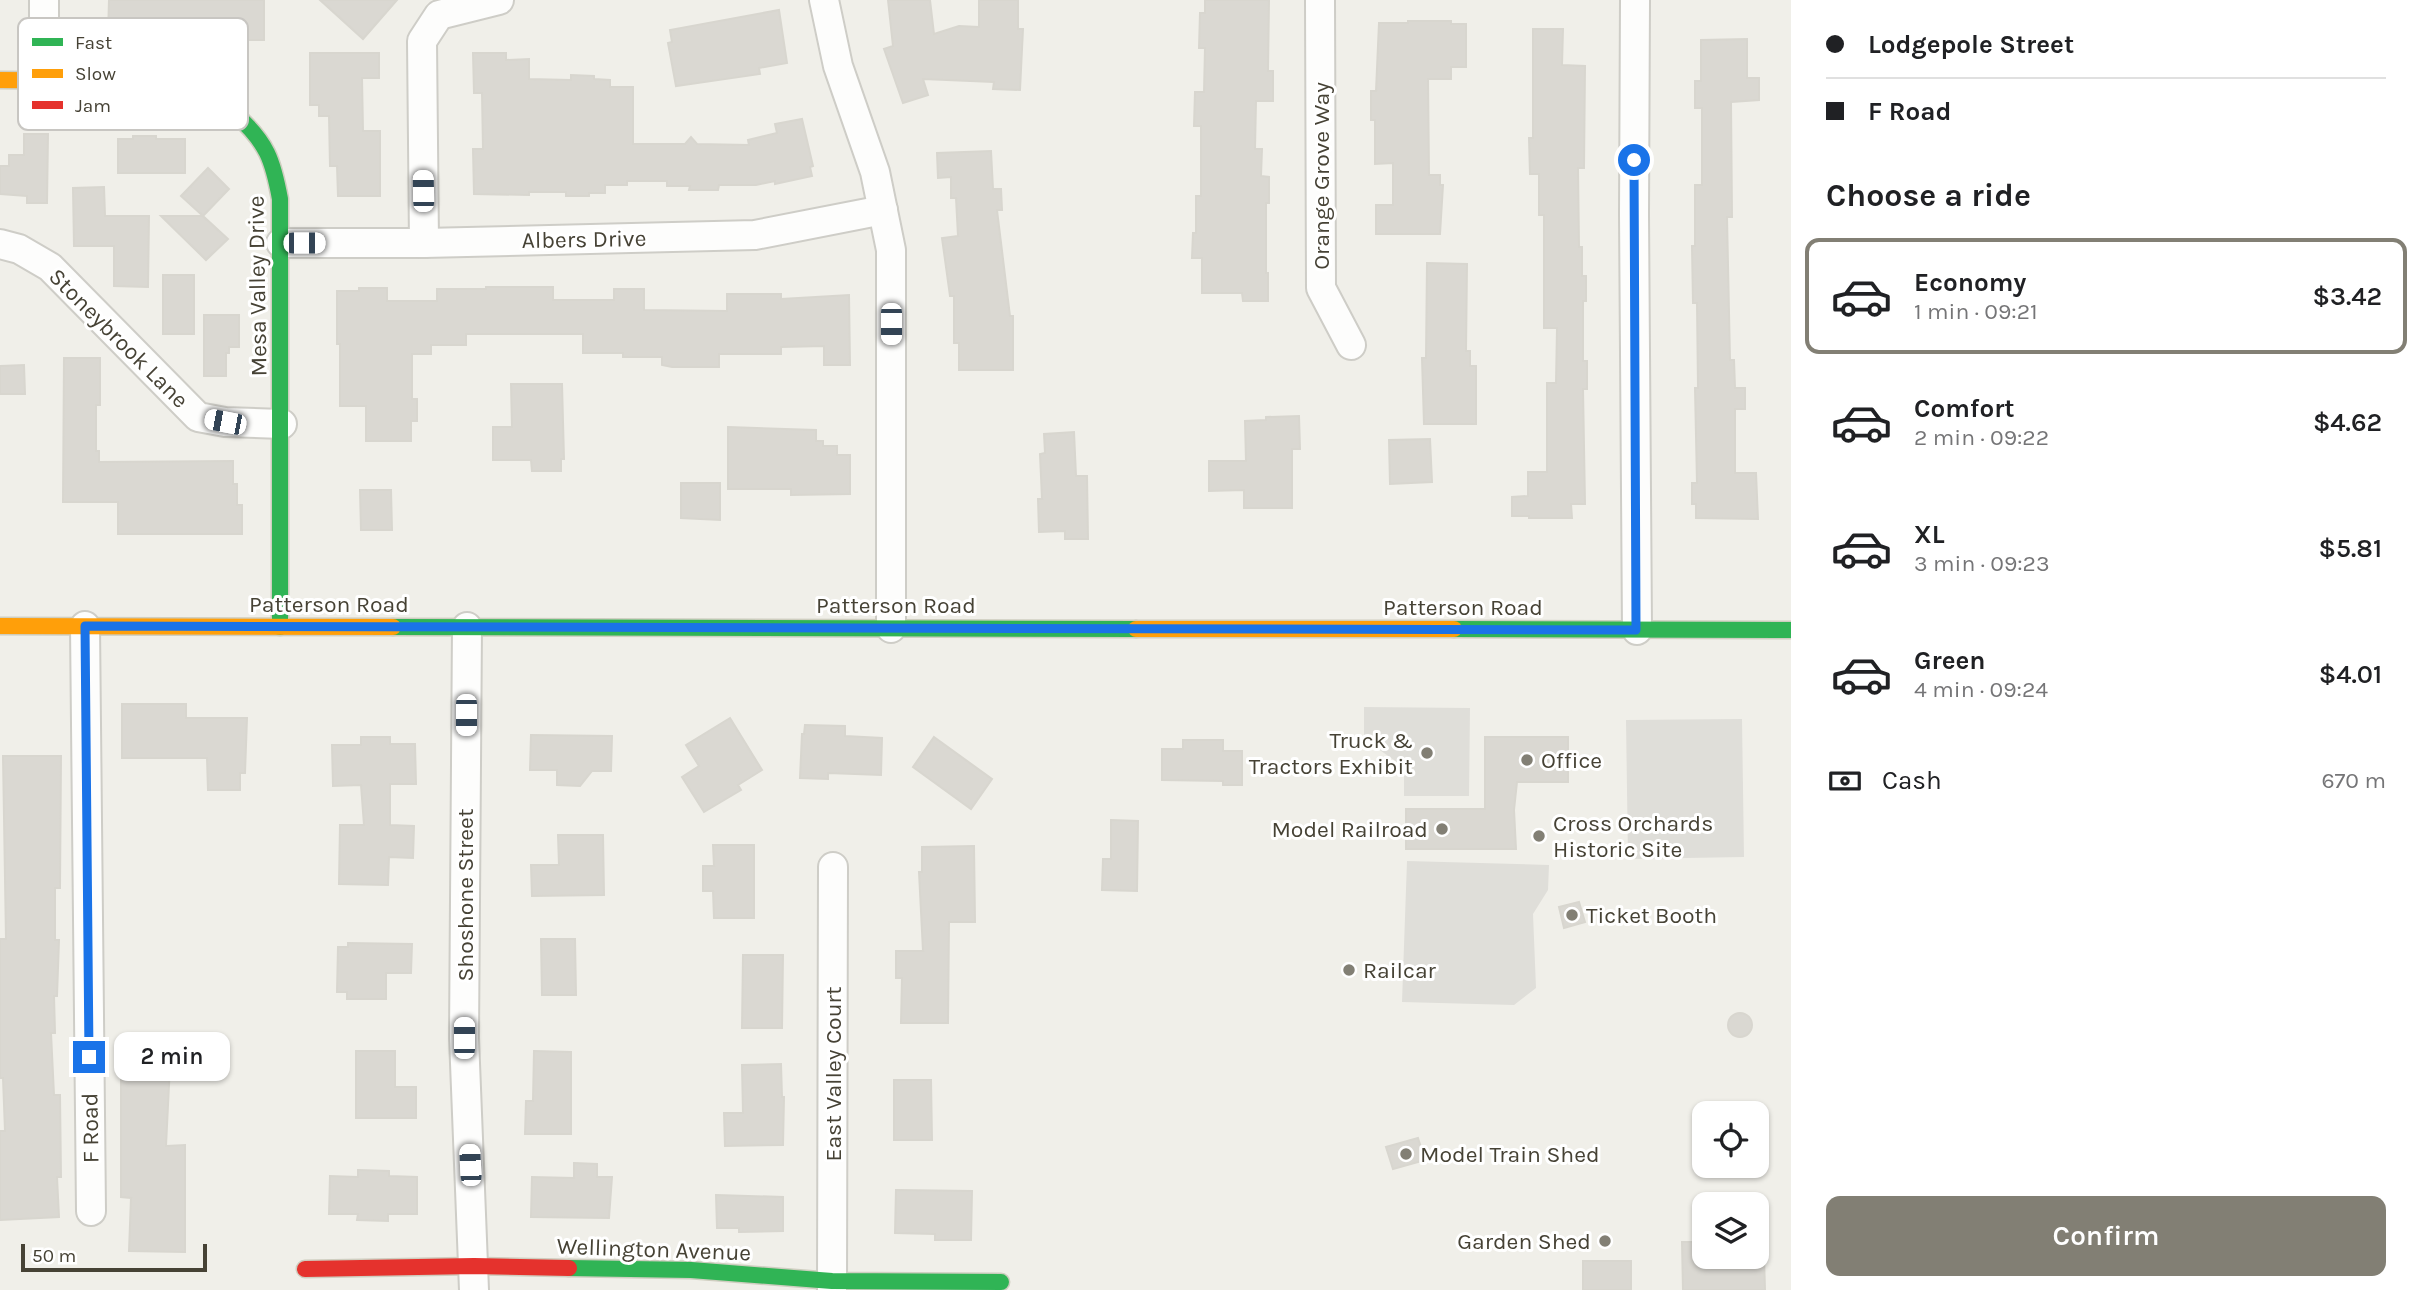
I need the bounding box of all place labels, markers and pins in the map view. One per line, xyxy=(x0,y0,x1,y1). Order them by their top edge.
place label: Truck & Tractors Exhibit xyxy=(1249,727,1413,780)
marker: Truck & Tractors Exhibit xyxy=(1419,745,1435,761)
place label: Office xyxy=(1541,747,1602,774)
marker: Office xyxy=(1519,752,1535,768)
place label: Cross Orchards Historic Site xyxy=(1553,810,1713,863)
place label: Model Railroad xyxy=(1271,816,1428,843)
marker: Model Railroad xyxy=(1434,821,1450,837)
marker: Cross Orchards Historic Site xyxy=(1531,828,1547,844)
place label: Ticket Booth xyxy=(1586,902,1717,929)
marker: Ticket Booth xyxy=(1564,907,1580,923)
place label: Railcar xyxy=(1363,957,1437,984)
marker: Railcar xyxy=(1341,962,1357,978)
place label: Model Train Shed xyxy=(1420,1141,1600,1168)
marker: Model Train Shed xyxy=(1398,1146,1414,1162)
place label: Garden Shed xyxy=(1457,1228,1591,1255)
marker: Garden Shed xyxy=(1597,1233,1613,1249)

